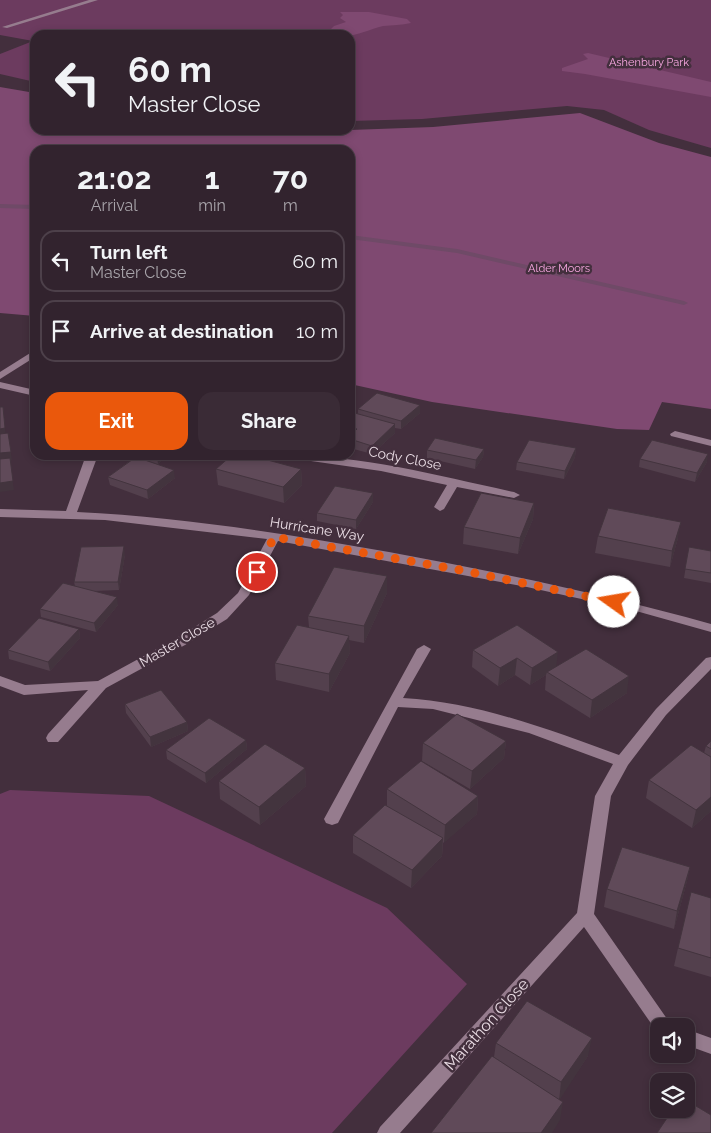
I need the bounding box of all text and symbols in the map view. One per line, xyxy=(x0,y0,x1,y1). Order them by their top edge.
text: 60 m xyxy=(128,49,212,90)
icon: left xyxy=(45,50,110,115)
park label: Ashenbury Park xyxy=(609,56,689,69)
text: Master Close xyxy=(128,91,260,117)
text: 21:02 xyxy=(77,161,151,196)
text: 1 xyxy=(205,161,220,196)
text: 70 xyxy=(273,161,308,196)
text: Arrival xyxy=(91,196,138,215)
text: min xyxy=(198,196,226,215)
text: m xyxy=(283,196,298,215)
text: Turn left xyxy=(90,241,167,263)
icon: left xyxy=(47,247,75,275)
text: 60 m xyxy=(293,250,338,272)
park label: Alder Moors xyxy=(528,262,590,275)
text: Master Close xyxy=(90,263,186,282)
icon: arrive xyxy=(47,317,75,345)
text: Arrive at destination xyxy=(90,320,274,342)
text: 10 m xyxy=(296,320,338,342)
button: Exit xyxy=(45,392,188,450)
button: Share xyxy=(198,392,340,450)
street label: Cody Close xyxy=(367,443,443,473)
street label: Hurricane Way xyxy=(269,514,366,544)
pin xyxy=(236,551,278,593)
icon: arrive xyxy=(243,558,271,586)
position arrow xyxy=(587,575,639,627)
street label: Master Close xyxy=(137,614,217,670)
street label: Marathon Close xyxy=(440,975,532,1074)
map controls xyxy=(650,1018,695,1118)
button: sound xyxy=(650,1018,695,1063)
button: layers xyxy=(650,1073,695,1118)

